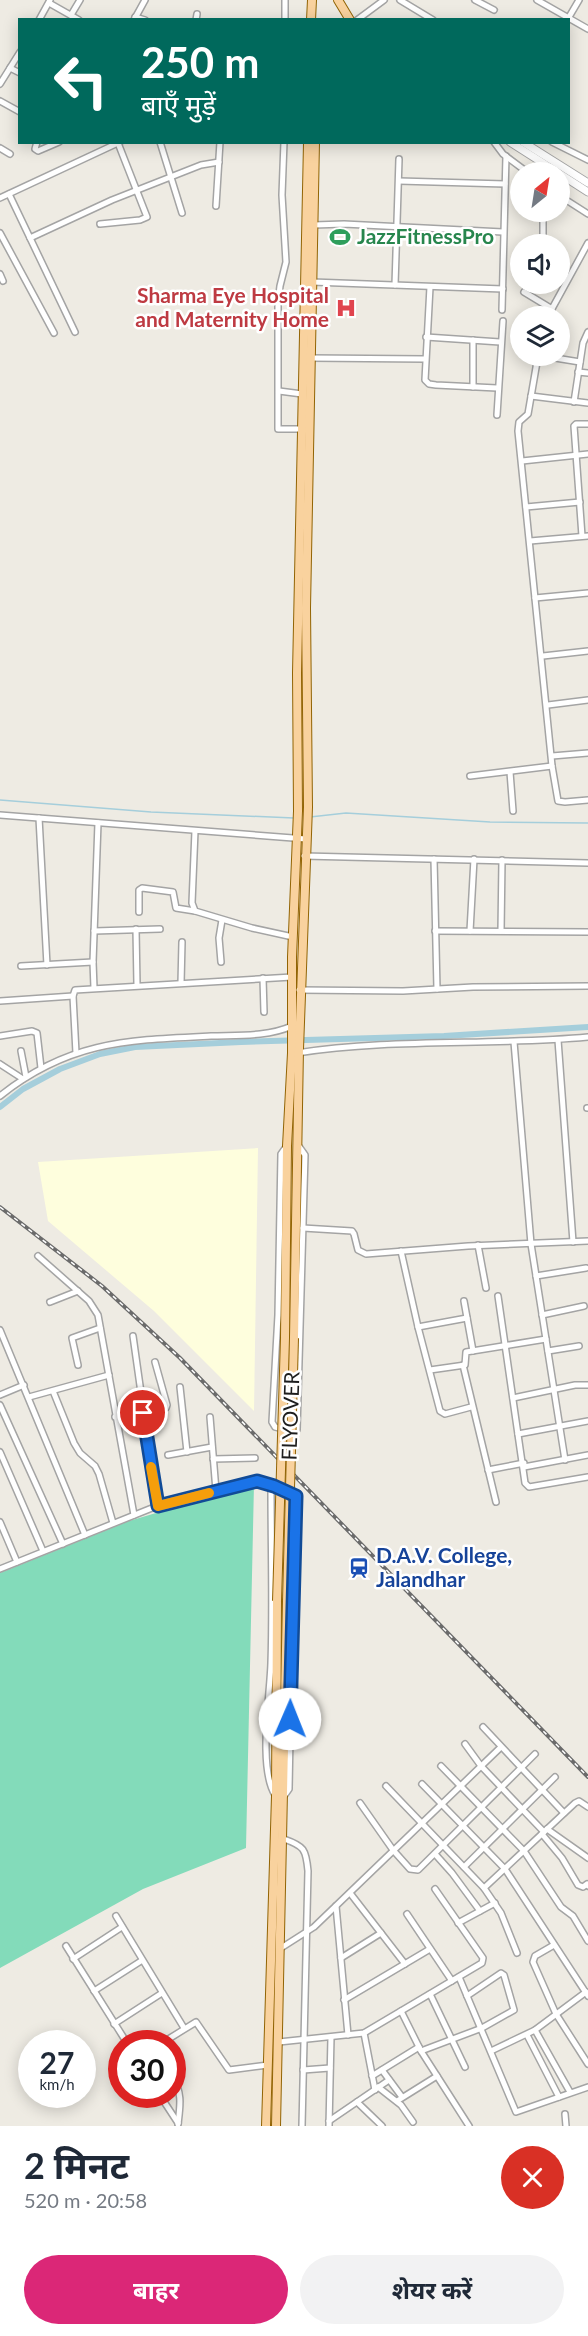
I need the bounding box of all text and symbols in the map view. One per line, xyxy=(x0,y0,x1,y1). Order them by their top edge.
text: 250 m xyxy=(141,37,259,87)
icon: left xyxy=(42,42,120,120)
text: बाएँ मुड़ें xyxy=(141,88,216,121)
north arrow xyxy=(510,162,570,222)
map controls xyxy=(510,162,570,366)
place label: JazzFitnessPro xyxy=(357,223,494,248)
sports icon: JazzFitnessPro xyxy=(328,225,352,249)
button: sound xyxy=(510,234,570,294)
place label: Sharma Eye Hospital and Maternity Home xyxy=(135,282,329,331)
hospital icon: Sharma Eye Hospital and Maternity Home xyxy=(334,296,358,320)
button: layers xyxy=(510,306,570,366)
street label: FLYOVER xyxy=(275,1370,304,1461)
pin xyxy=(117,1387,168,1438)
icon: arrive xyxy=(126,1396,159,1429)
place label: D.A.V. College, Jalandhar xyxy=(376,1542,512,1591)
station icon: D.A.V. College, Jalandhar xyxy=(347,1556,371,1580)
position arrow xyxy=(258,1687,322,1751)
speed limit sign: 30 xyxy=(108,2030,186,2108)
text: 27 xyxy=(40,2044,74,2080)
text: km/h xyxy=(39,2075,75,2093)
text: 2 मिनट xyxy=(24,2143,129,2187)
button: close xyxy=(501,2146,564,2209)
text: 520 m · 20:58 xyxy=(24,2188,147,2212)
button: बाहर xyxy=(24,2255,288,2324)
button: शेयर करें xyxy=(300,2255,564,2324)

